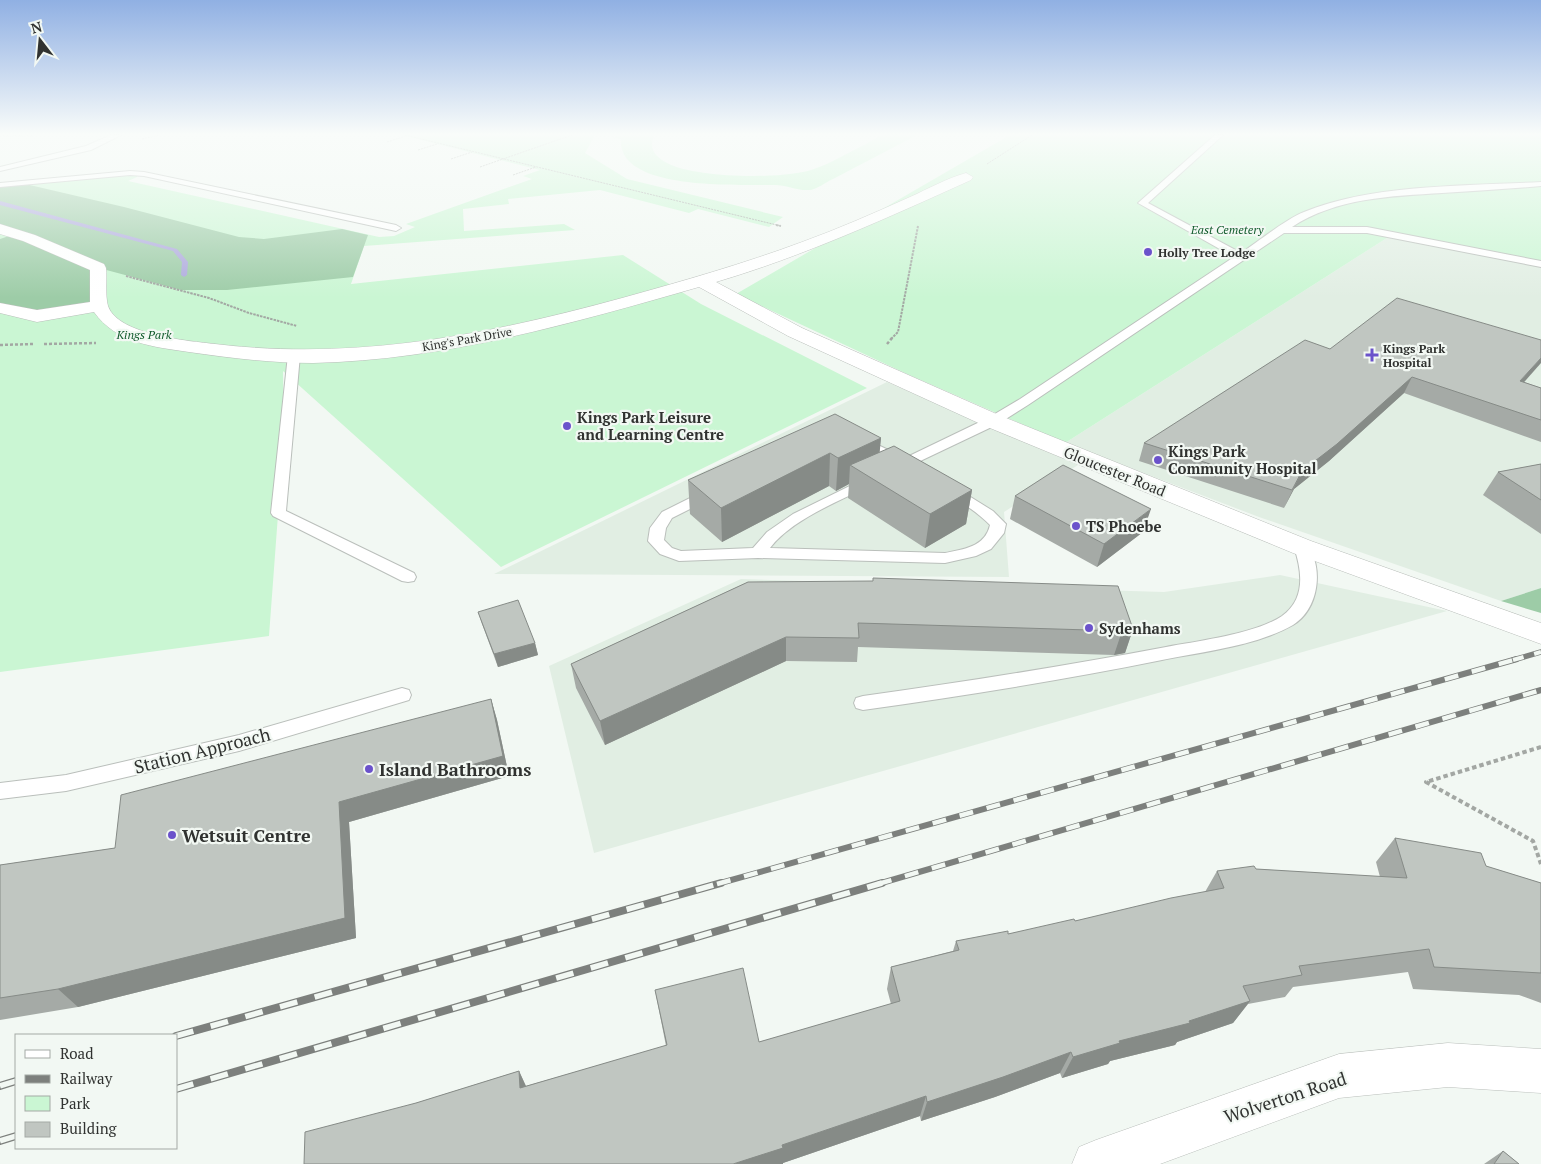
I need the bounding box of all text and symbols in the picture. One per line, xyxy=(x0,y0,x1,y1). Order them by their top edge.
north arrow xyxy=(15,15,65,65)
text: N xyxy=(29,16,44,38)
park label: East Cemetery xyxy=(1190,222,1264,237)
place label: Holly Tree Lodge xyxy=(1158,245,1256,260)
marker: Holly Tree Lodge xyxy=(1142,246,1154,258)
street label: King's Park Drive xyxy=(421,324,513,354)
park label: Kings Park xyxy=(115,327,172,342)
place label: Kings Park Hospital xyxy=(1383,341,1445,370)
marker: Kings Park Hospital xyxy=(1365,348,1379,362)
place label: Kings Park Leisure and Learning Centre xyxy=(577,407,724,444)
marker: Kings Park Leisure and Learning Centre xyxy=(561,420,573,432)
street label: Gloucester Road xyxy=(1061,441,1169,501)
place label: Kings Park Community Hospital xyxy=(1168,441,1317,478)
marker: Kings Park Community Hospital xyxy=(1152,454,1164,466)
place label: TS Phoebe xyxy=(1086,516,1161,536)
marker: TS Phoebe xyxy=(1070,520,1082,532)
place label: Sydenhams xyxy=(1099,618,1181,638)
marker: Sydenhams xyxy=(1083,622,1095,634)
street label: Station Approach xyxy=(131,721,273,779)
place label: Island Bathrooms xyxy=(379,757,531,781)
marker: Island Bathrooms xyxy=(363,763,375,775)
place label: Wetsuit Centre xyxy=(182,823,311,847)
marker: Wetsuit Centre xyxy=(166,829,178,841)
legend xyxy=(15,1034,178,1149)
text: Road xyxy=(60,1043,93,1063)
street label: Wolverton Road xyxy=(1221,1066,1349,1128)
text: Railway xyxy=(60,1068,113,1088)
text: Park xyxy=(60,1093,90,1113)
text: Building xyxy=(60,1118,118,1138)

